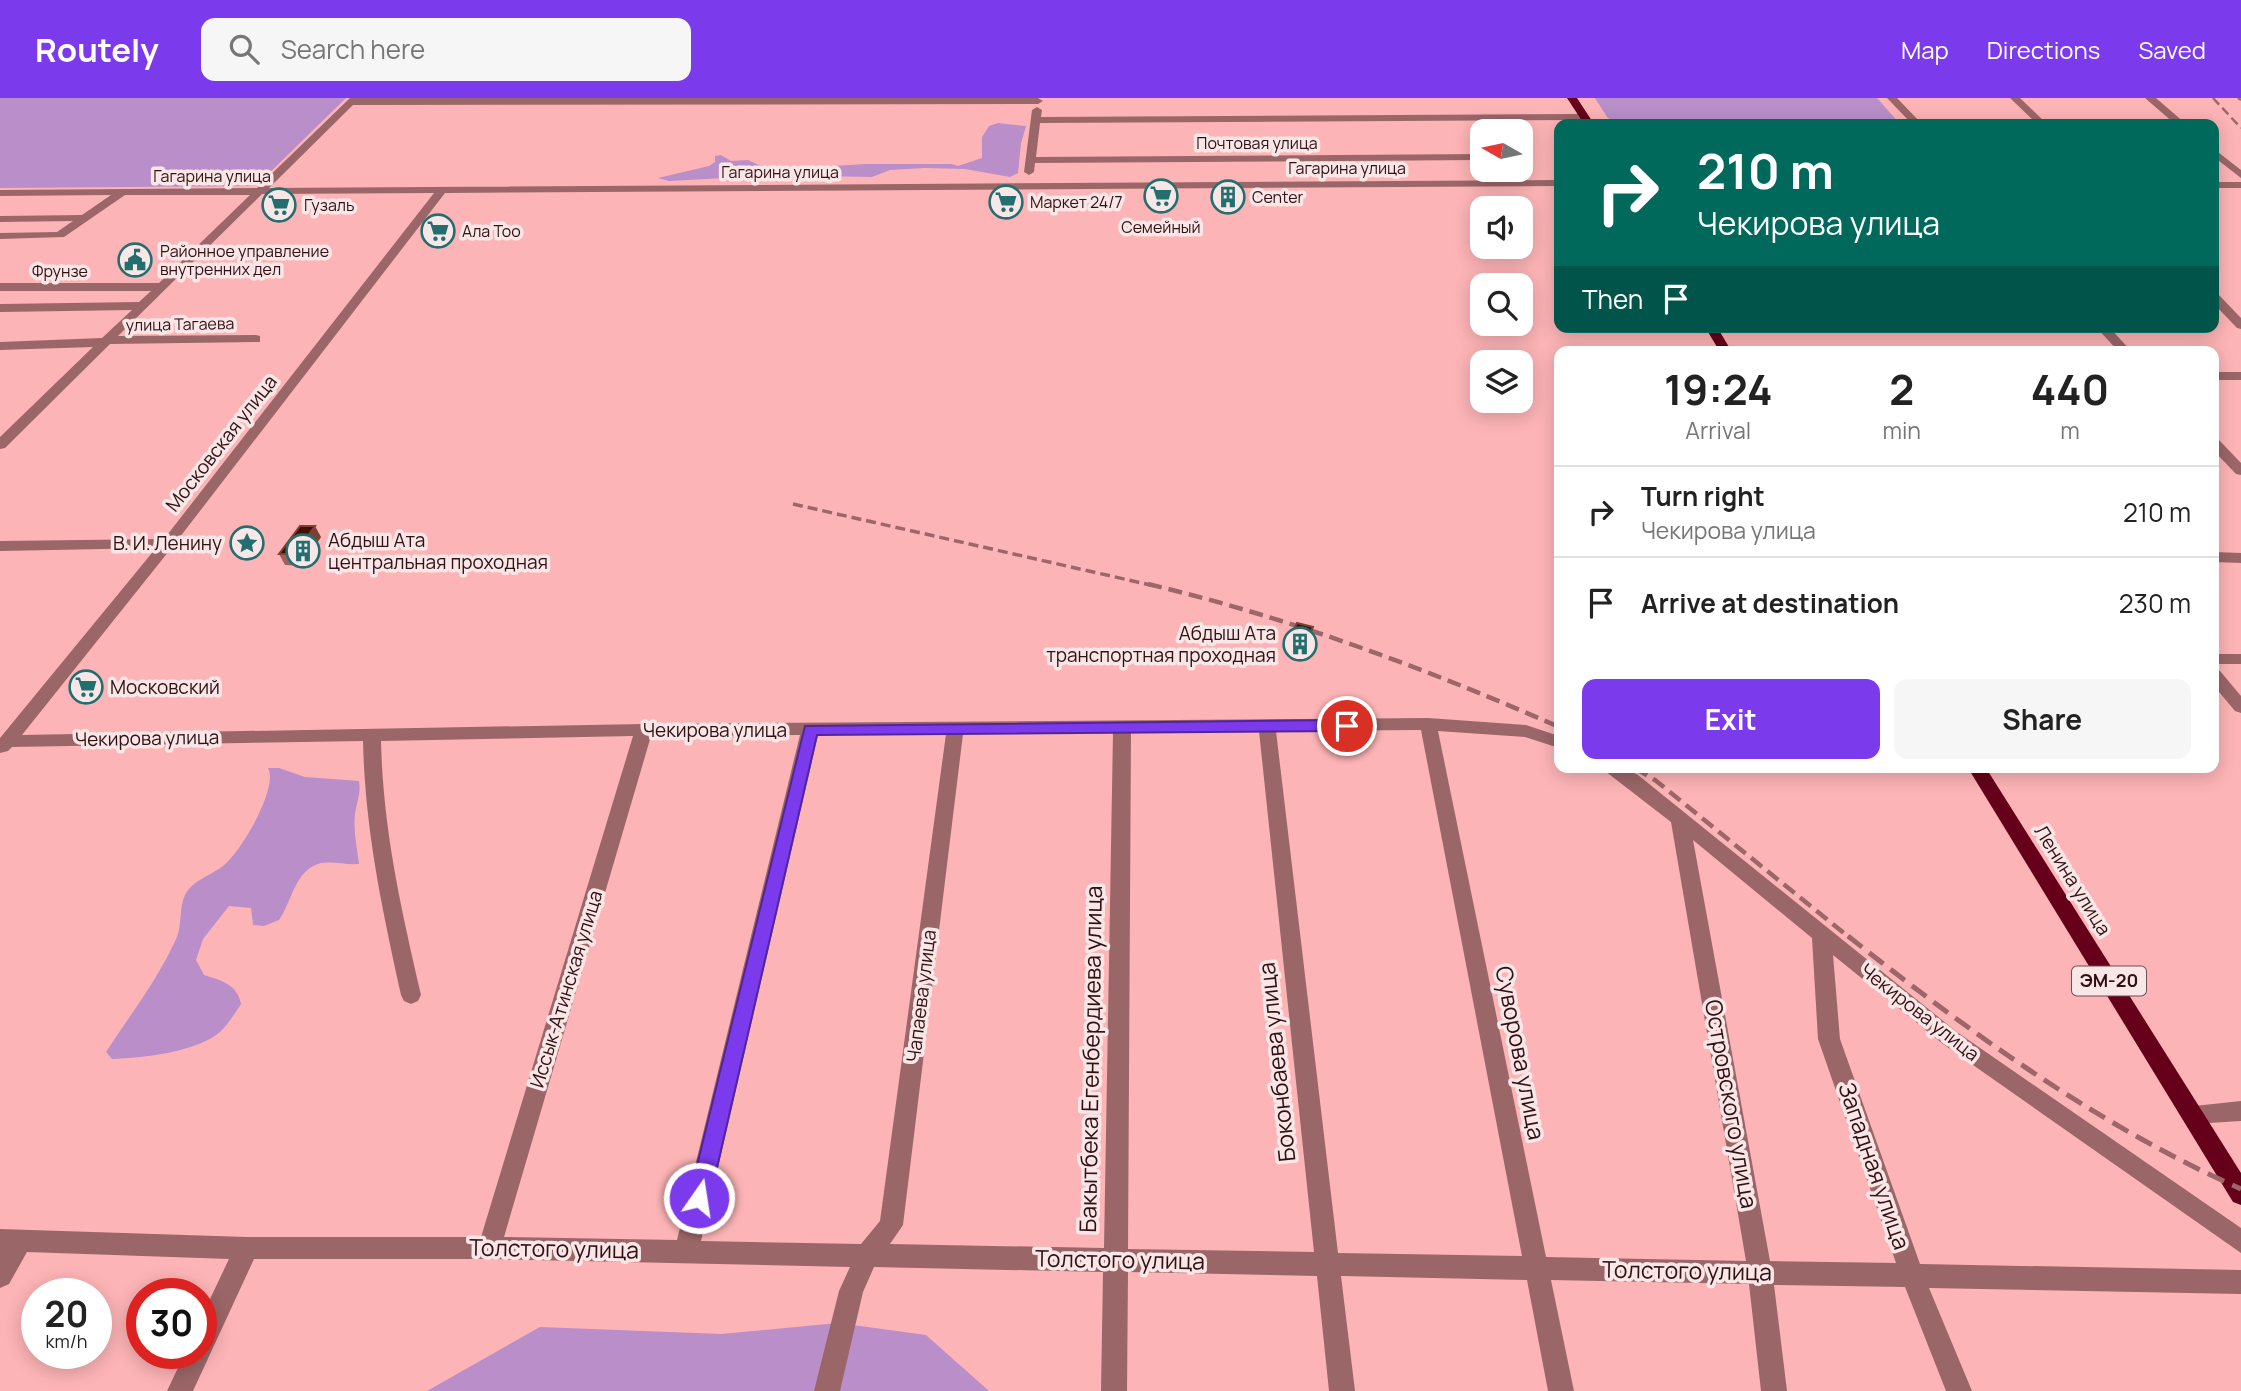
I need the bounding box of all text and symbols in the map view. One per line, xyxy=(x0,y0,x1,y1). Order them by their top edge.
search box xyxy=(201,18,691,81)
text: Routely xyxy=(35,27,159,72)
icon: search xyxy=(225,30,263,68)
text: Search here xyxy=(281,31,425,67)
text: Map xyxy=(1901,33,1949,66)
text: Directions xyxy=(1987,33,2100,66)
text: Saved xyxy=(2138,33,2206,66)
north arrow xyxy=(1470,119,1533,182)
map controls xyxy=(1470,119,1533,413)
street label: Почтовая улица xyxy=(1196,132,1318,154)
text: 210 m xyxy=(1697,137,1834,204)
icon: right xyxy=(1582,147,1673,238)
street label: Гагарина улица xyxy=(1288,157,1406,179)
street label: Гагарина улица xyxy=(721,161,839,183)
street label: Гагарина улица xyxy=(153,165,271,187)
supermarket icon: Семейный xyxy=(1142,177,1180,215)
building icon: Center xyxy=(1209,178,1247,216)
supermarket icon: Маркет 24/7 xyxy=(987,183,1025,221)
supermarket icon: Гузаль xyxy=(260,186,298,224)
place label: Center xyxy=(1252,186,1304,208)
place label: Маркет 24/7 xyxy=(1030,191,1122,213)
place label: Гузаль xyxy=(304,194,355,216)
button: sound xyxy=(1470,196,1533,259)
text: Чекирова улица xyxy=(1697,201,1940,245)
supermarket icon: Ала Тоо xyxy=(419,212,457,250)
place label: Семейный xyxy=(1121,216,1201,238)
place label: Ала Тоо xyxy=(462,220,521,242)
place label: Районное управление внутренних дел xyxy=(160,240,329,280)
public building icon: Районное управление внутренних дел xyxy=(116,241,154,279)
street label: Фрунзе xyxy=(32,260,88,282)
button: search xyxy=(1470,273,1533,336)
icon: arrive xyxy=(1657,280,1695,318)
text: Then xyxy=(1582,281,1643,317)
street label: улица Тагаева xyxy=(126,312,234,336)
button: layers xyxy=(1470,350,1533,413)
text: 19:24 xyxy=(1664,360,1773,418)
text: 2 xyxy=(1889,360,1914,418)
text: 440 xyxy=(2031,360,2109,418)
street label: Московская улица xyxy=(159,369,283,517)
text: Arrival xyxy=(1685,414,1751,446)
text: min xyxy=(1882,414,1921,446)
text: m xyxy=(2060,414,2080,446)
text: Turn right xyxy=(1641,478,1765,514)
icon: right xyxy=(1582,493,1620,531)
text: 210 m xyxy=(2123,494,2191,530)
text: Чекирова улица xyxy=(1641,514,1816,546)
place icon: В. И. Ленину xyxy=(228,524,266,562)
place label: Абдыш Ата центральная проходная xyxy=(328,527,548,575)
place label: В. И. Ленину xyxy=(113,530,222,556)
building icon: Абдыш Ата центральная проходная xyxy=(284,532,322,570)
icon: arrive xyxy=(1582,584,1620,622)
text: Arrive at destination xyxy=(1641,585,1899,621)
text: 230 m xyxy=(2119,585,2191,621)
place label: Абдыш Ата транспортная проходная xyxy=(1046,620,1276,668)
building icon: Абдыш Ата транспортная проходная xyxy=(1281,625,1319,663)
supermarket icon: Московский xyxy=(67,668,105,706)
place label: Московский xyxy=(110,674,220,700)
button: Exit xyxy=(1582,679,1880,759)
button: Share xyxy=(1894,679,2191,759)
pin xyxy=(1317,696,1377,756)
icon: arrive xyxy=(1328,707,1366,745)
street label: Чекирова улица xyxy=(643,717,787,743)
street label: Чекирова улица xyxy=(75,724,219,752)
street label: Ленина улица xyxy=(2029,820,2117,940)
street label: Бакытбека Егенбердиева улица xyxy=(1071,885,1109,1233)
street label: Иссык-Атинская улица xyxy=(524,887,608,1091)
street label: Чапаева улица xyxy=(900,928,942,1064)
street label: Чекирова улица xyxy=(1855,957,1985,1067)
street label: Боконбаева улица xyxy=(1250,961,1302,1163)
street label: Суворова улица xyxy=(1488,963,1554,1142)
road number: ЭМ-20 xyxy=(2072,966,2146,996)
street label: Островского улица xyxy=(1698,997,1766,1211)
street label: Западная улица xyxy=(1831,1078,1919,1254)
position arrow xyxy=(662,1161,736,1235)
street label: Толстого улица xyxy=(469,1231,639,1265)
street label: Толстого улица xyxy=(1035,1242,1205,1276)
street label: Толстого улица xyxy=(1602,1253,1772,1287)
speed limit sign: 30 xyxy=(126,1278,217,1369)
text: 20 xyxy=(45,1290,88,1338)
text: km/h xyxy=(46,1329,87,1353)

